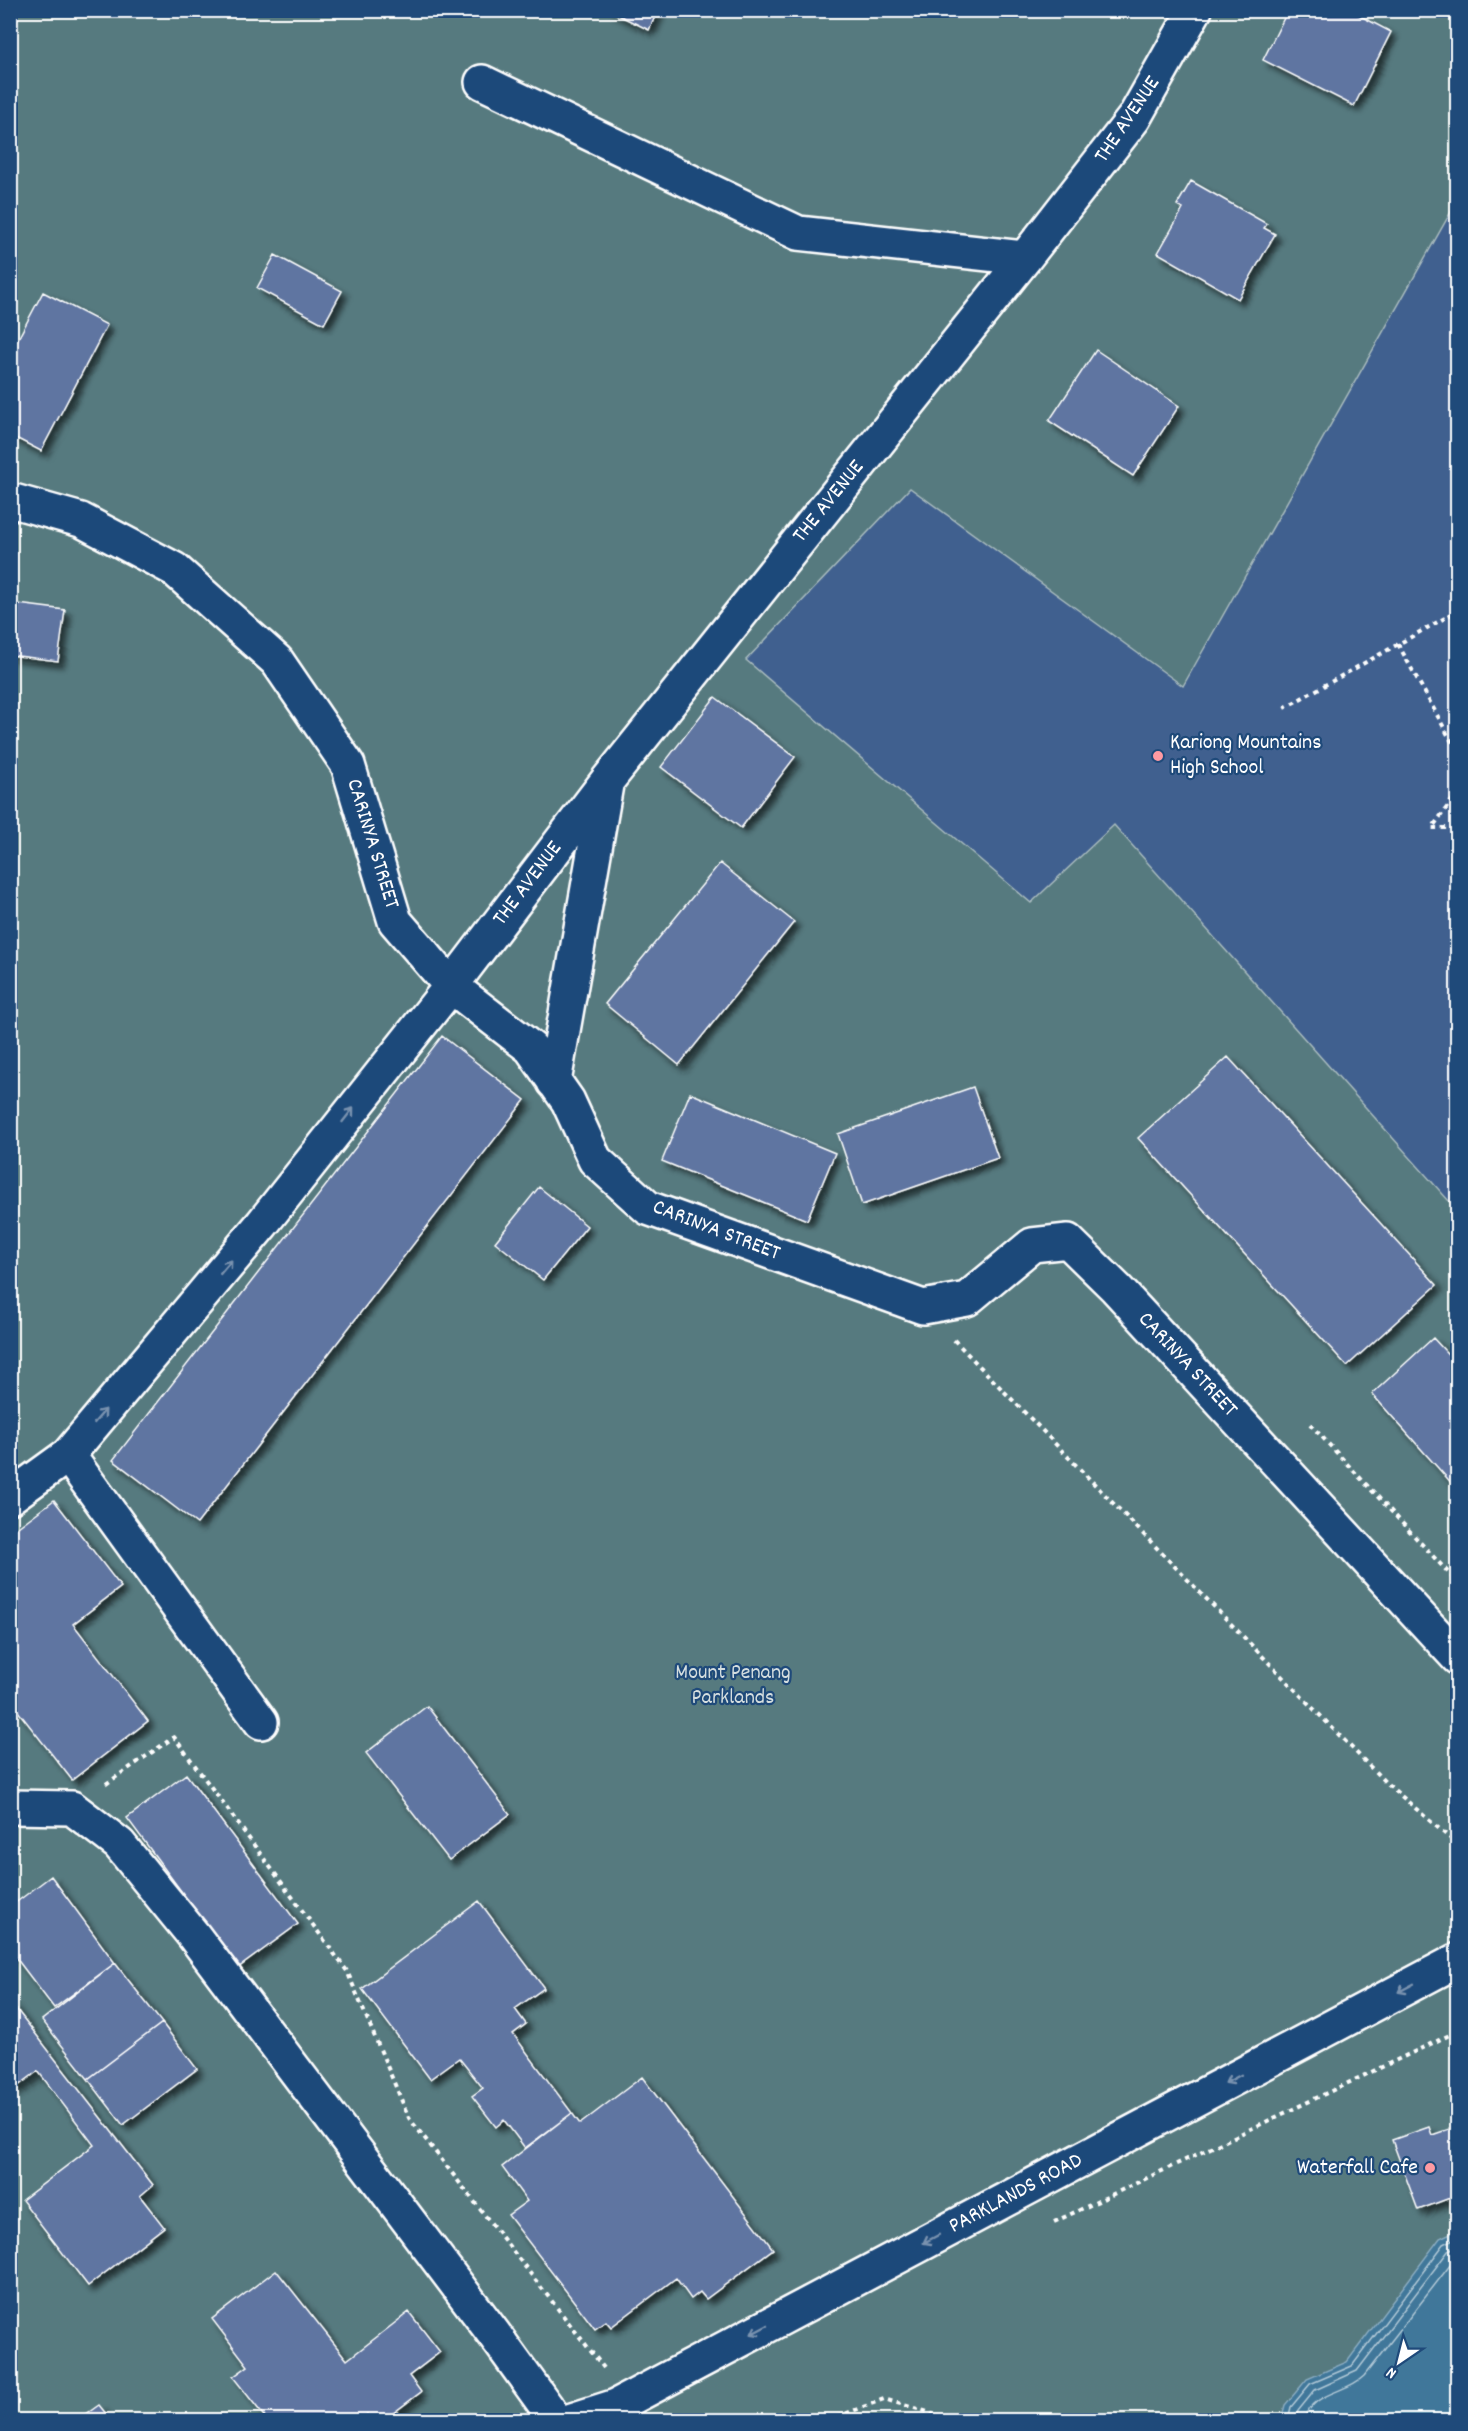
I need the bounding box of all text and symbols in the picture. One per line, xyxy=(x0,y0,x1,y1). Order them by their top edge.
street label: THE AVENUE xyxy=(1087,70,1169,170)
street label: THE AVENUE xyxy=(786,454,872,550)
place label: Kariong Mountains High School xyxy=(1170,728,1322,784)
marker: Kariong Mountains High School xyxy=(1151,749,1165,763)
street label: CARINYA STREET xyxy=(338,775,407,913)
street label: THE AVENUE xyxy=(486,835,570,933)
one-way arrow xyxy=(342,1108,355,1124)
street label: CARINYA STREET xyxy=(648,1192,784,1270)
one-way arrow xyxy=(219,1260,233,1275)
street label: CARINYA STREET xyxy=(1130,1305,1244,1425)
one-way arrow xyxy=(94,1408,107,1424)
park label: Mount Penang Parklands xyxy=(675,1658,791,1714)
one-way arrow xyxy=(1397,1982,1415,1994)
one-way arrow xyxy=(1225,2074,1243,2085)
street label: PARKLANDS ROAD xyxy=(944,2146,1088,2242)
place label: Waterfall Cafe xyxy=(1297,2153,1418,2184)
marker: Waterfall Cafe xyxy=(1423,2161,1437,2175)
one-way arrow xyxy=(923,2234,941,2245)
one-way arrow xyxy=(751,2324,768,2336)
north arrow xyxy=(1369,2332,1429,2392)
text: N xyxy=(1382,2360,1402,2384)

